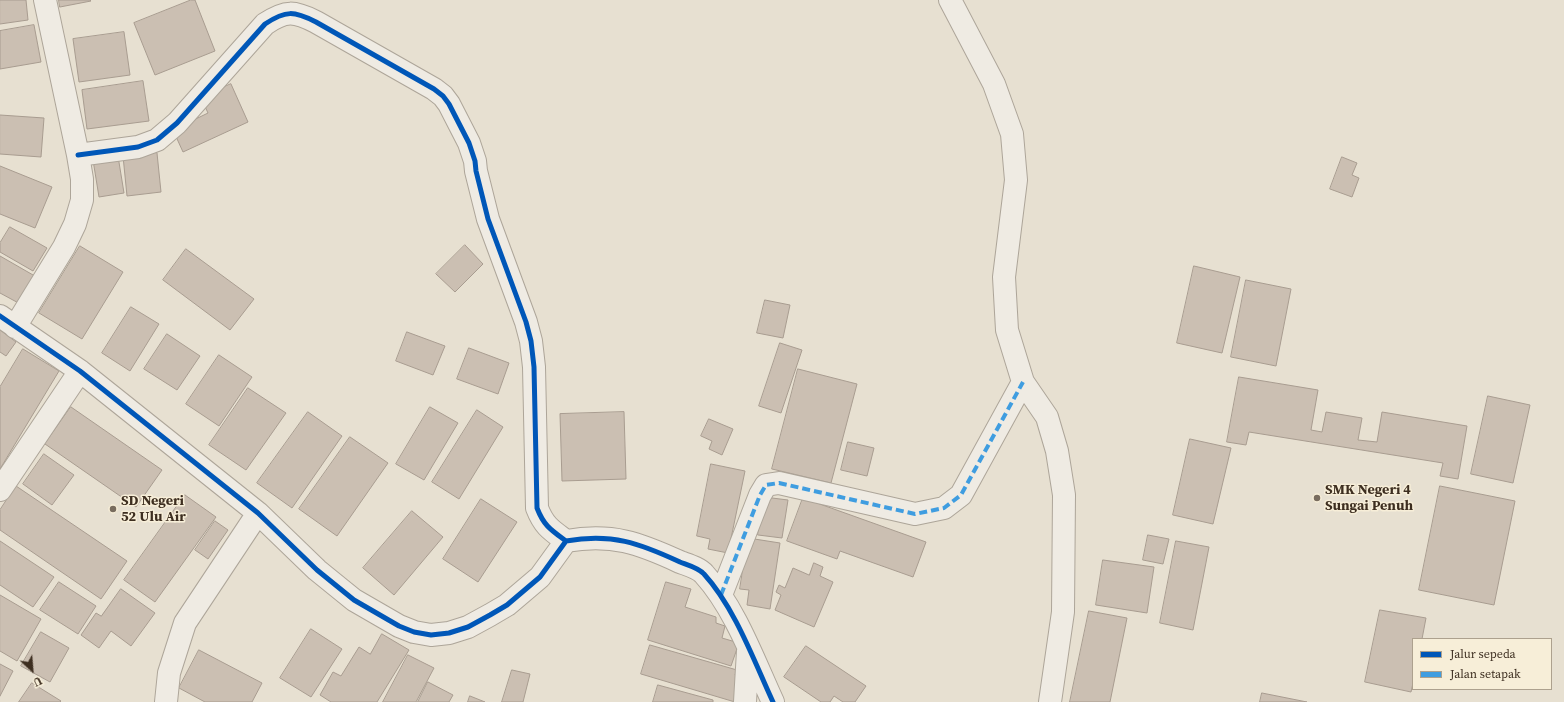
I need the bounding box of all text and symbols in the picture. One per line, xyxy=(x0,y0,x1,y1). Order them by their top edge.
place label: SMK Negeri 4 Sungai Penuh xyxy=(1325,482,1413,514)
place label: SD Negeri 52 Ulu Air xyxy=(121,493,186,526)
marker: SMK Negeri 4 Sungai Penuh xyxy=(1312,493,1322,503)
marker: SD Negeri 52 Ulu Air xyxy=(108,504,118,514)
legend xyxy=(1412,638,1552,690)
text: Jalur sepeda xyxy=(1450,646,1516,662)
north arrow xyxy=(12,650,52,690)
text: Jalan setapak xyxy=(1450,666,1521,682)
text: U xyxy=(31,673,44,690)

